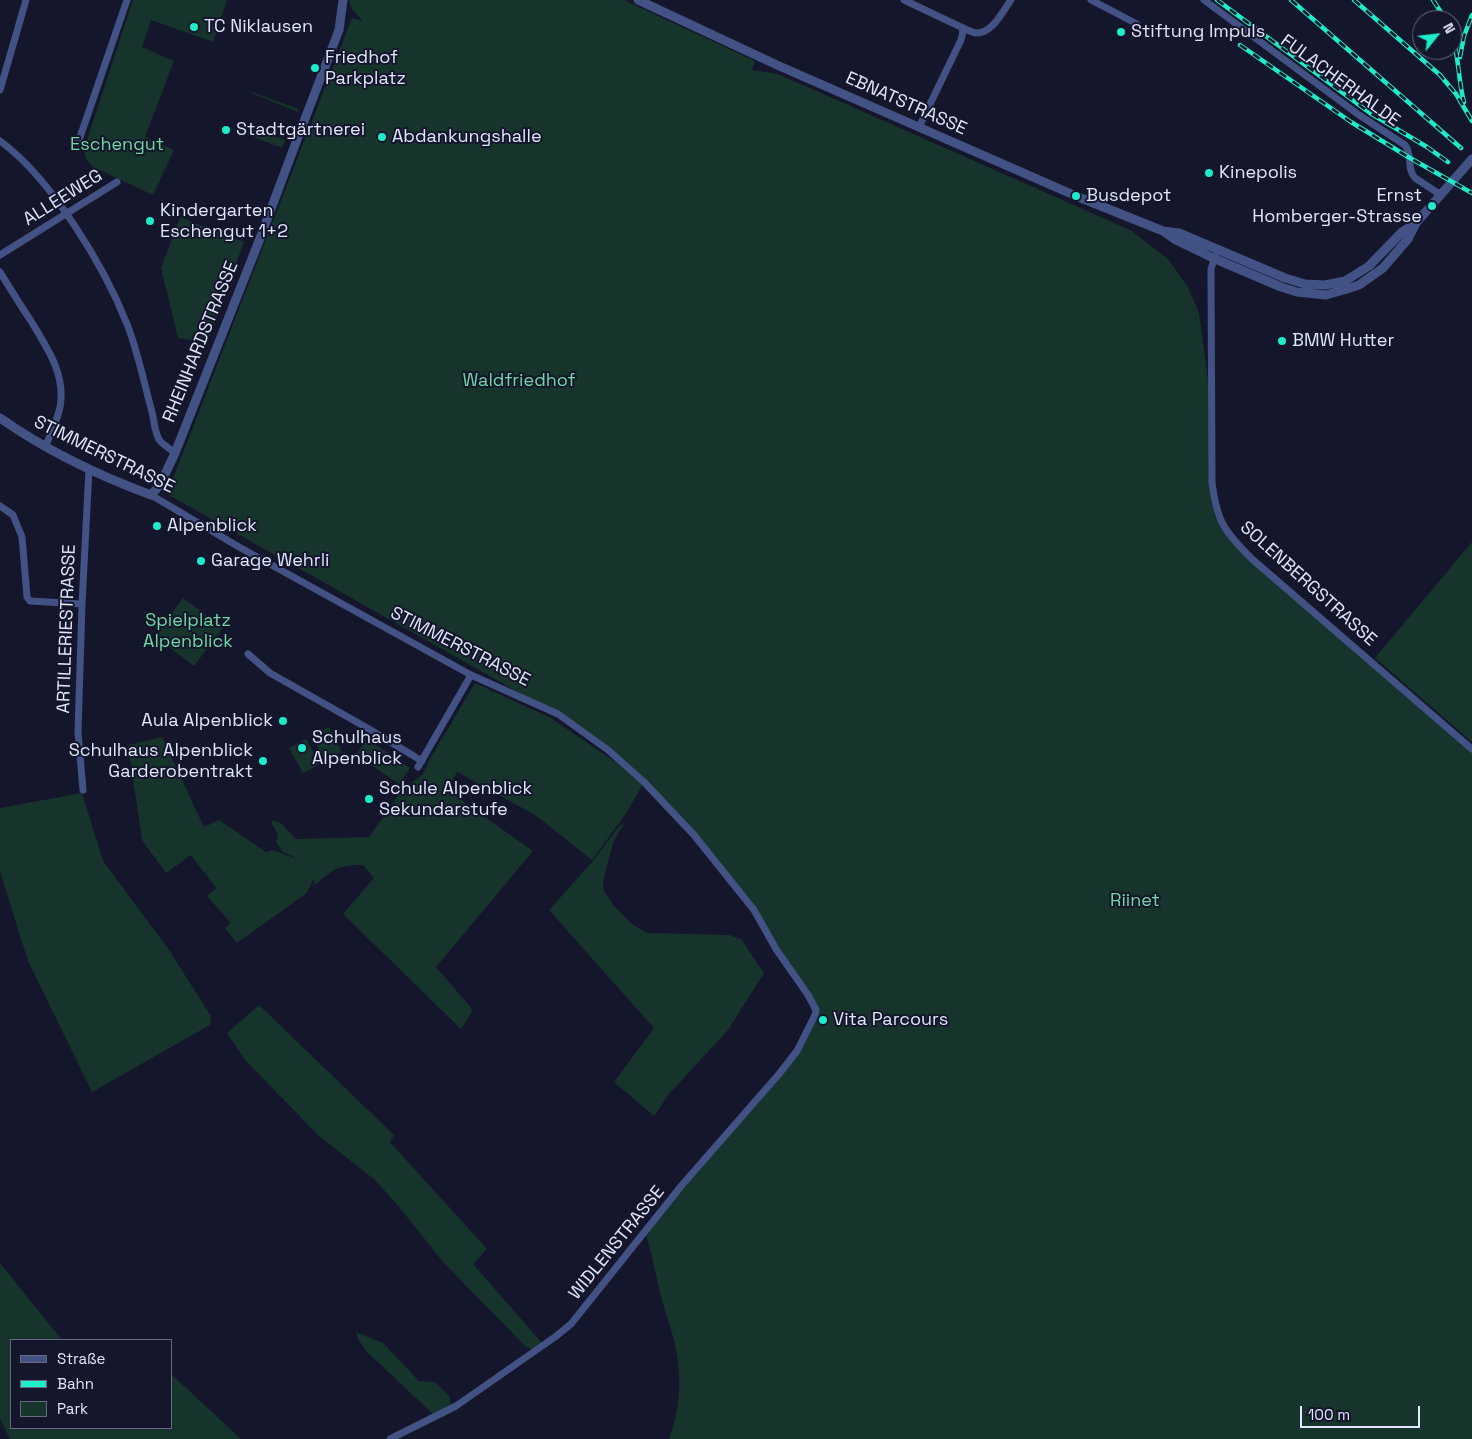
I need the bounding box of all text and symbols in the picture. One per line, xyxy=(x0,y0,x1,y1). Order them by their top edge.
north arrow xyxy=(1412,10,1462,60)
place label: TC Niklausen xyxy=(204,16,313,38)
text: N xyxy=(1439,20,1459,37)
marker: TC Niklausen xyxy=(188,21,200,33)
place label: Stiftung Impuls xyxy=(1131,21,1265,43)
marker: Stiftung Impuls xyxy=(1115,26,1127,38)
street label: FULACHERHALDE xyxy=(1276,30,1404,132)
place label: Friedhof Parkplatz xyxy=(325,47,406,90)
marker: Friedhof Parkplatz xyxy=(309,62,321,74)
street label: EBNATSTRASSE xyxy=(842,68,970,140)
place label: Stadtgärtnerei xyxy=(236,119,365,141)
marker: Stadtgärtnerei xyxy=(220,124,232,136)
place label: Abdankungshalle xyxy=(392,126,542,148)
marker: Abdankungshalle xyxy=(376,131,388,143)
park label: Eschengut xyxy=(70,134,164,156)
place label: Kinepolis xyxy=(1219,162,1297,184)
street label: ALLEEWEG xyxy=(20,165,106,231)
marker: Kinepolis xyxy=(1203,167,1215,179)
place label: Busdepot xyxy=(1086,185,1171,207)
place label: Ernst Homberger-Strasse xyxy=(1252,185,1422,228)
marker: Busdepot xyxy=(1070,190,1082,202)
place label: Kindergarten Eschengut 1+2 xyxy=(160,200,288,242)
marker: Ernst Homberger-Strasse xyxy=(1426,200,1438,212)
marker: Kindergarten Eschengut 1+2 xyxy=(144,215,156,227)
street label: RHEINHARDSTRASSE xyxy=(159,258,243,426)
place label: BMW Hutter xyxy=(1292,330,1394,352)
marker: BMW Hutter xyxy=(1276,335,1288,347)
park label: Waldfriedhof xyxy=(462,370,576,392)
street label: STIMMERSTRASSE xyxy=(30,412,178,498)
place label: Alpenblick xyxy=(167,515,257,537)
street label: SOLENBERGSTRASSE xyxy=(1235,517,1381,651)
marker: Alpenblick xyxy=(151,520,163,532)
street label: ARTILLERIESTRASSE xyxy=(53,544,81,714)
place label: Garage Wehrli xyxy=(211,550,329,572)
marker: Garage Wehrli xyxy=(195,555,207,567)
street label: STIMMERSTRASSE xyxy=(386,602,534,692)
park label: Spielplatz Alpenblick xyxy=(143,610,233,652)
place label: Aula Alpenblick xyxy=(141,710,273,732)
marker: Aula Alpenblick xyxy=(277,715,289,727)
place label: Schulhaus Alpenblick xyxy=(312,727,402,770)
place label: Schulhaus Alpenblick Garderobentrakt xyxy=(69,740,253,782)
marker: Schulhaus Alpenblick xyxy=(296,742,308,754)
marker: Schulhaus Alpenblick Garderobentrakt xyxy=(257,755,269,767)
place label: Schule Alpenblick Sekundarstufe xyxy=(379,778,532,821)
marker: Schule Alpenblick Sekundarstufe xyxy=(363,793,375,805)
park label: Riinet xyxy=(1110,890,1160,912)
place label: Vita Parcours xyxy=(833,1009,948,1031)
marker: Vita Parcours xyxy=(817,1014,829,1026)
street label: WIDLENSTRASSE xyxy=(565,1182,669,1304)
legend xyxy=(10,1339,172,1429)
text: Straße xyxy=(57,1349,105,1368)
text: Bahn xyxy=(57,1374,94,1393)
scale bar xyxy=(1302,1396,1422,1428)
text: Park xyxy=(57,1399,88,1418)
text: 100 m xyxy=(1308,1405,1350,1424)

